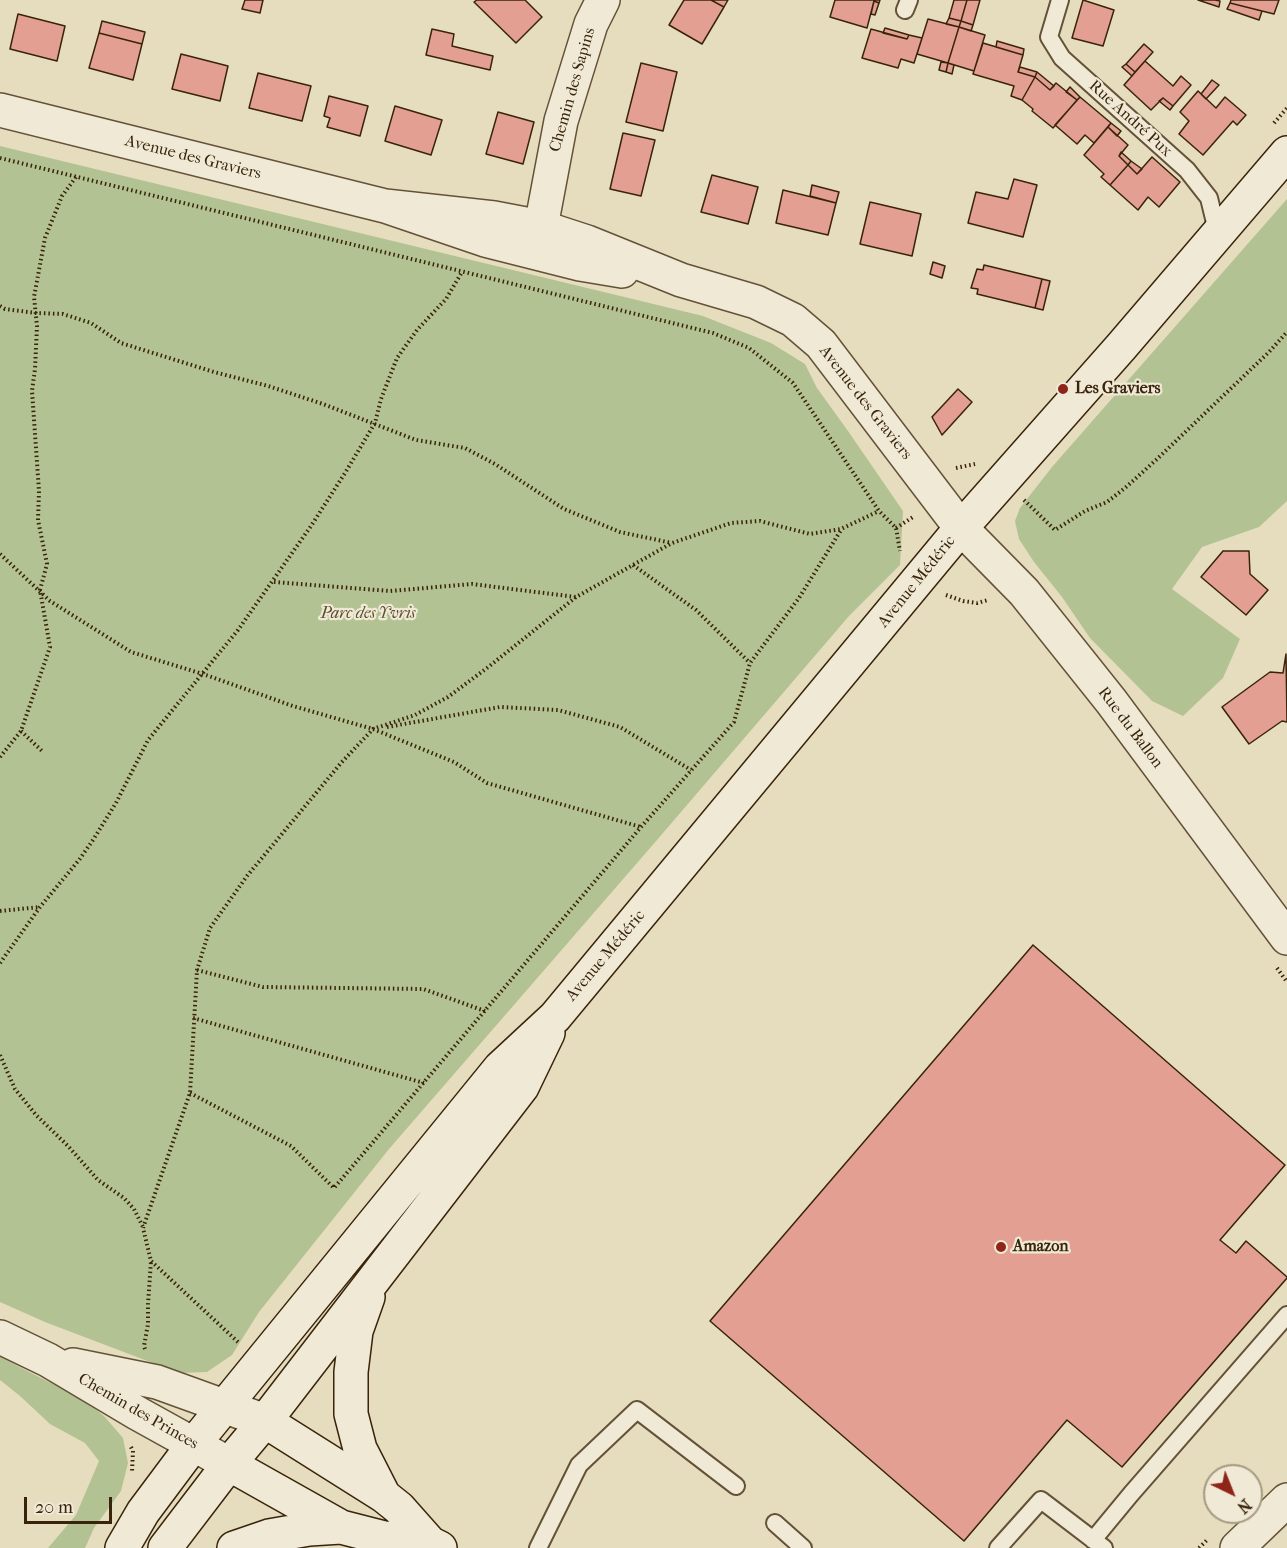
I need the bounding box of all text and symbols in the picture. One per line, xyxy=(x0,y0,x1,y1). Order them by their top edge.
street label: Chemin des Sapins xyxy=(546,26,600,154)
street label: Rue André Pux xyxy=(1085,77,1175,161)
street label: Avenue des Graviers xyxy=(123,132,263,184)
street label: Avenue des Graviers xyxy=(814,342,916,464)
place label: Les Graviers xyxy=(1075,379,1160,399)
marker: Les Graviers xyxy=(1056,382,1070,396)
street label: Avenue Médéric xyxy=(874,532,960,632)
park label: Parc des Yvris xyxy=(321,604,415,624)
street label: Rue du Ballon xyxy=(1093,684,1167,772)
street label: Avenue Médéric xyxy=(562,907,650,1005)
place label: Amazon xyxy=(1013,1237,1068,1257)
marker: Amazon xyxy=(994,1240,1008,1254)
street label: Chemin des Princes xyxy=(74,1370,202,1454)
north arrow xyxy=(1203,1464,1263,1524)
scale bar xyxy=(27,1485,116,1523)
text: N xyxy=(1233,1495,1255,1517)
text: 20 m xyxy=(35,1497,73,1518)

